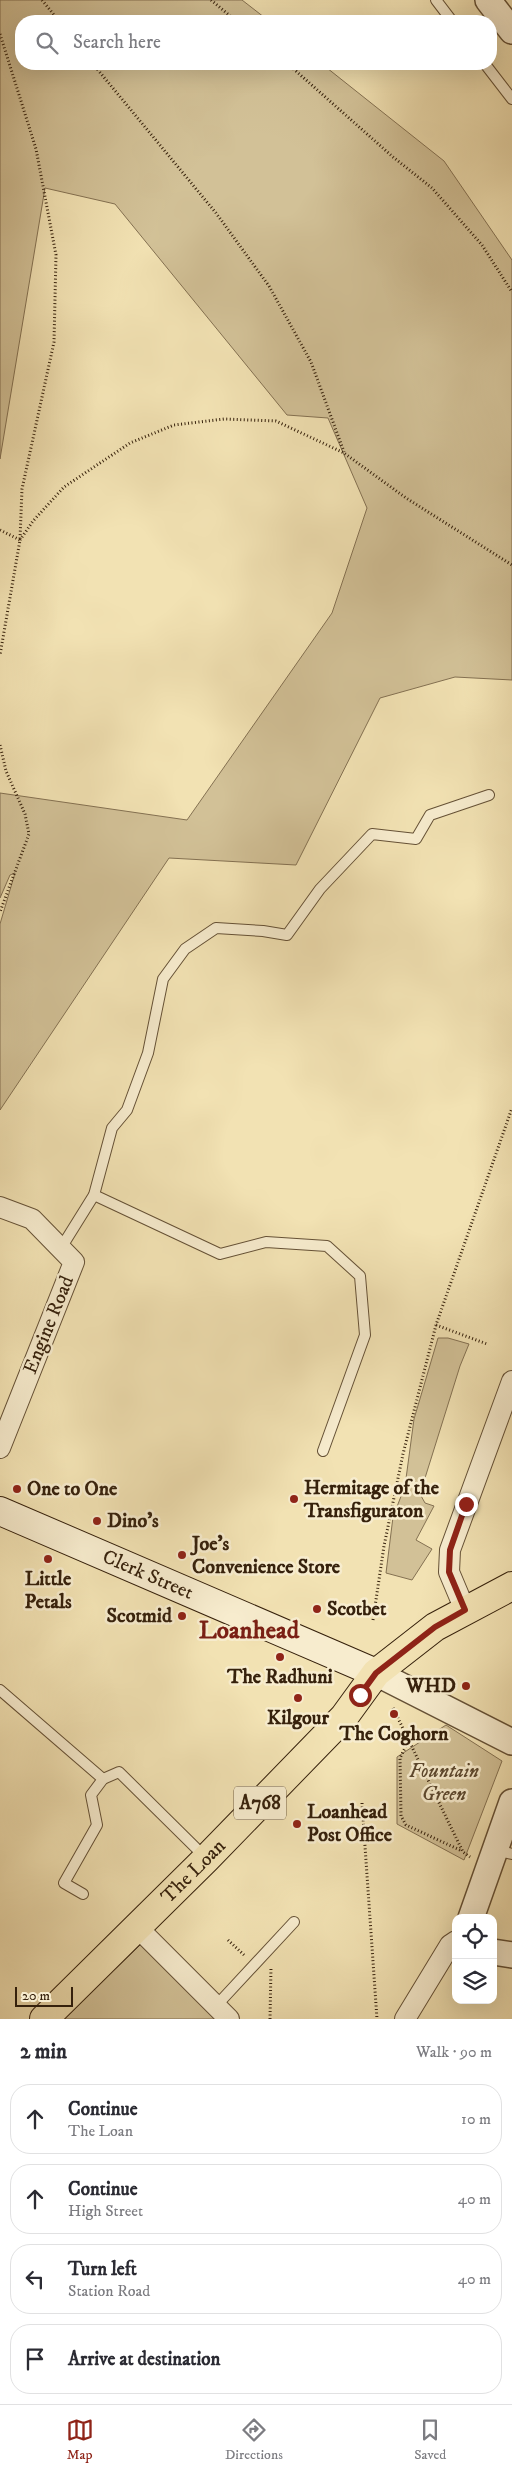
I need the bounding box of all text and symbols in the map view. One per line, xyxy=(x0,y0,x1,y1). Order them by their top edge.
search box xyxy=(15,15,497,70)
icon: search xyxy=(33,29,61,57)
text: Search here xyxy=(73,31,161,54)
street label: Engine Road xyxy=(18,1272,80,1378)
place label: Hermitage of the Transfiguraton xyxy=(303,1476,440,1524)
place label: One to One xyxy=(27,1477,118,1502)
marker: One to One xyxy=(11,1483,23,1495)
marker: Hermitage of the Transfiguraton xyxy=(288,1493,300,1505)
route end xyxy=(455,1493,478,1516)
place label: Dino's xyxy=(107,1509,159,1534)
marker: Dino's xyxy=(91,1515,103,1527)
place label: Joe's Convenience Store xyxy=(190,1532,341,1580)
street label: Clerk Street xyxy=(99,1544,197,1605)
marker: Joe's Convenience Store xyxy=(176,1549,188,1561)
marker: Little Petals xyxy=(42,1553,54,1565)
place label: Little Petals xyxy=(24,1567,72,1615)
place label: Scotbet xyxy=(327,1597,387,1622)
marker: Scotbet xyxy=(311,1603,323,1615)
place label: Scotmid xyxy=(107,1604,173,1629)
marker: Scotmid xyxy=(176,1610,188,1622)
district label: Loanhead xyxy=(199,1615,300,1646)
marker: The Radhuni xyxy=(274,1651,286,1663)
place label: The Radhuni xyxy=(226,1665,333,1690)
place label: WHD xyxy=(405,1674,456,1699)
marker: WHD xyxy=(460,1680,472,1692)
route start xyxy=(349,1684,372,1707)
marker: Kilgour xyxy=(292,1692,304,1704)
place label: Kilgour xyxy=(267,1706,329,1731)
marker: The Coghorn xyxy=(388,1708,400,1720)
place label: The Coghorn xyxy=(339,1722,449,1747)
park label: Fountain Green xyxy=(409,1759,479,1807)
road number: A768 xyxy=(234,1786,286,1820)
place label: Loanhead Post Office xyxy=(307,1800,393,1848)
marker: Loanhead Post Office xyxy=(291,1818,303,1830)
street label: The Loan xyxy=(156,1833,231,1909)
map controls xyxy=(452,1914,497,2004)
button: locate xyxy=(452,1914,497,1959)
button: layers xyxy=(452,1959,497,2004)
scale bar xyxy=(15,1984,72,2007)
text: 20 m xyxy=(22,1987,50,2005)
text: 2 min xyxy=(20,2039,67,2065)
text: Walk · 90 m xyxy=(416,2042,492,2062)
text: Continue xyxy=(68,2098,138,2121)
icon: ahead xyxy=(21,2105,49,2133)
text: 10 m xyxy=(461,2109,491,2129)
text: The Loan xyxy=(68,2121,133,2141)
text: Continue xyxy=(68,2178,138,2201)
icon: ahead xyxy=(21,2185,49,2213)
text: 40 m xyxy=(458,2189,491,2209)
text: High Street xyxy=(68,2201,143,2221)
text: Turn left xyxy=(68,2258,137,2281)
icon: left xyxy=(21,2265,49,2293)
text: 40 m xyxy=(458,2269,491,2289)
text: Station Road xyxy=(68,2281,150,2301)
icon: arrive xyxy=(21,2345,49,2373)
text: Arrive at destination xyxy=(68,2348,220,2371)
tab: Map xyxy=(66,2416,94,2464)
tab: Directions xyxy=(225,2416,283,2464)
tab: Saved xyxy=(414,2416,446,2464)

